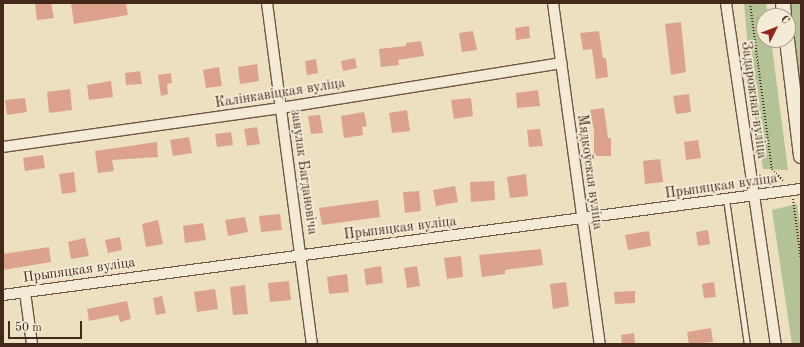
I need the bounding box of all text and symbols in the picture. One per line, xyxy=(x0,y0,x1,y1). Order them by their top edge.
north arrow xyxy=(756,8,796,48)
text: С xyxy=(778,14,791,27)
street label: Задарожная вуліца xyxy=(737,40,771,160)
street label: Калінкавіцкая вуліца xyxy=(214,74,346,112)
street label: завулак Багдановіча xyxy=(287,108,321,236)
street label: Мядкоўская вуліца xyxy=(574,113,606,231)
street label: Прыпяцкая вуліца xyxy=(664,170,778,202)
street label: Прыпяцкая вуліца xyxy=(343,213,457,243)
street label: Прыпяцкая вуліца xyxy=(22,254,136,286)
scale bar xyxy=(10,313,84,339)
text: 50 m xyxy=(15,322,42,334)

